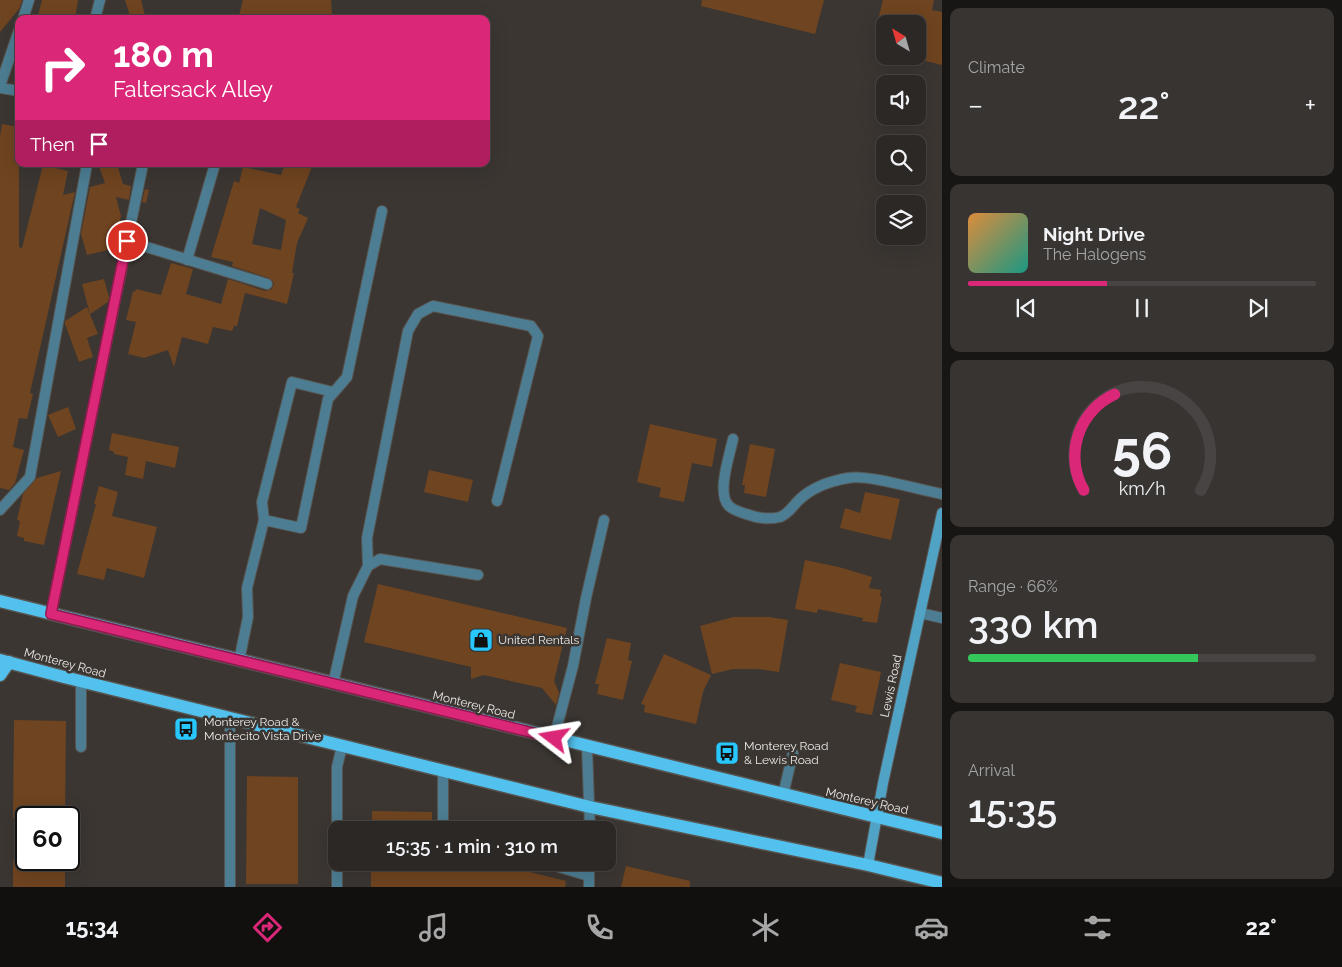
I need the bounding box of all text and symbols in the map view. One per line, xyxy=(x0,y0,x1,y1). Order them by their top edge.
north arrow xyxy=(876,15,926,65)
map controls xyxy=(876,15,926,245)
text: 180 m xyxy=(113,34,214,75)
icon: right xyxy=(30,35,95,100)
text: Climate xyxy=(968,58,1025,77)
button: sound xyxy=(876,75,926,125)
text: Faltersack Alley xyxy=(113,76,273,102)
text: 22° xyxy=(1118,83,1170,128)
text: − xyxy=(968,89,983,122)
text: + xyxy=(1304,89,1316,122)
icon: arrive xyxy=(85,130,113,158)
text: Then xyxy=(30,133,75,155)
button: search xyxy=(876,135,926,185)
button: layers xyxy=(876,195,926,245)
pin xyxy=(106,220,148,262)
text: Night Drive xyxy=(1043,223,1145,245)
icon: arrive xyxy=(113,227,141,255)
text: The Halogens xyxy=(1043,245,1146,264)
icon: previous xyxy=(1012,294,1040,322)
icon: pause xyxy=(1128,294,1156,322)
icon: next xyxy=(1244,294,1272,322)
text: 56 xyxy=(1112,420,1172,481)
text: km/h xyxy=(1118,478,1166,499)
text: Range · 66% xyxy=(968,577,1058,596)
text: 330 km xyxy=(968,602,1099,647)
shop icon: United Rentals xyxy=(468,627,494,653)
place label: United Rentals xyxy=(498,633,580,647)
street label: Monterey Road xyxy=(22,645,108,681)
street label: Lewis Road xyxy=(878,653,904,719)
street label: Monterey Road xyxy=(431,688,517,722)
position arrow xyxy=(527,711,579,763)
place label: Monterey Road & Montecito Vista Drive xyxy=(204,715,321,743)
bus stop icon: Monterey Road & Montecito Vista Drive xyxy=(173,716,199,742)
place label: Monterey Road & Lewis Road xyxy=(744,739,828,767)
bus stop icon: Monterey Road & Lewis Road xyxy=(714,740,740,766)
text: Arrival xyxy=(968,761,1015,780)
street label: Monterey Road xyxy=(824,785,910,817)
text: 15:35 xyxy=(968,786,1057,831)
speed limit sign: 60 xyxy=(15,806,80,871)
text: 15:35 · 1 min · 310 m xyxy=(386,835,558,857)
icon: directions xyxy=(250,910,285,945)
icon: music xyxy=(416,910,451,945)
icon: phone xyxy=(582,910,617,945)
icon: climate xyxy=(748,910,783,945)
icon: car xyxy=(914,910,949,945)
icon: filters xyxy=(1080,910,1115,945)
text: 15:34 xyxy=(65,914,119,940)
text: 22° xyxy=(1245,914,1276,940)

